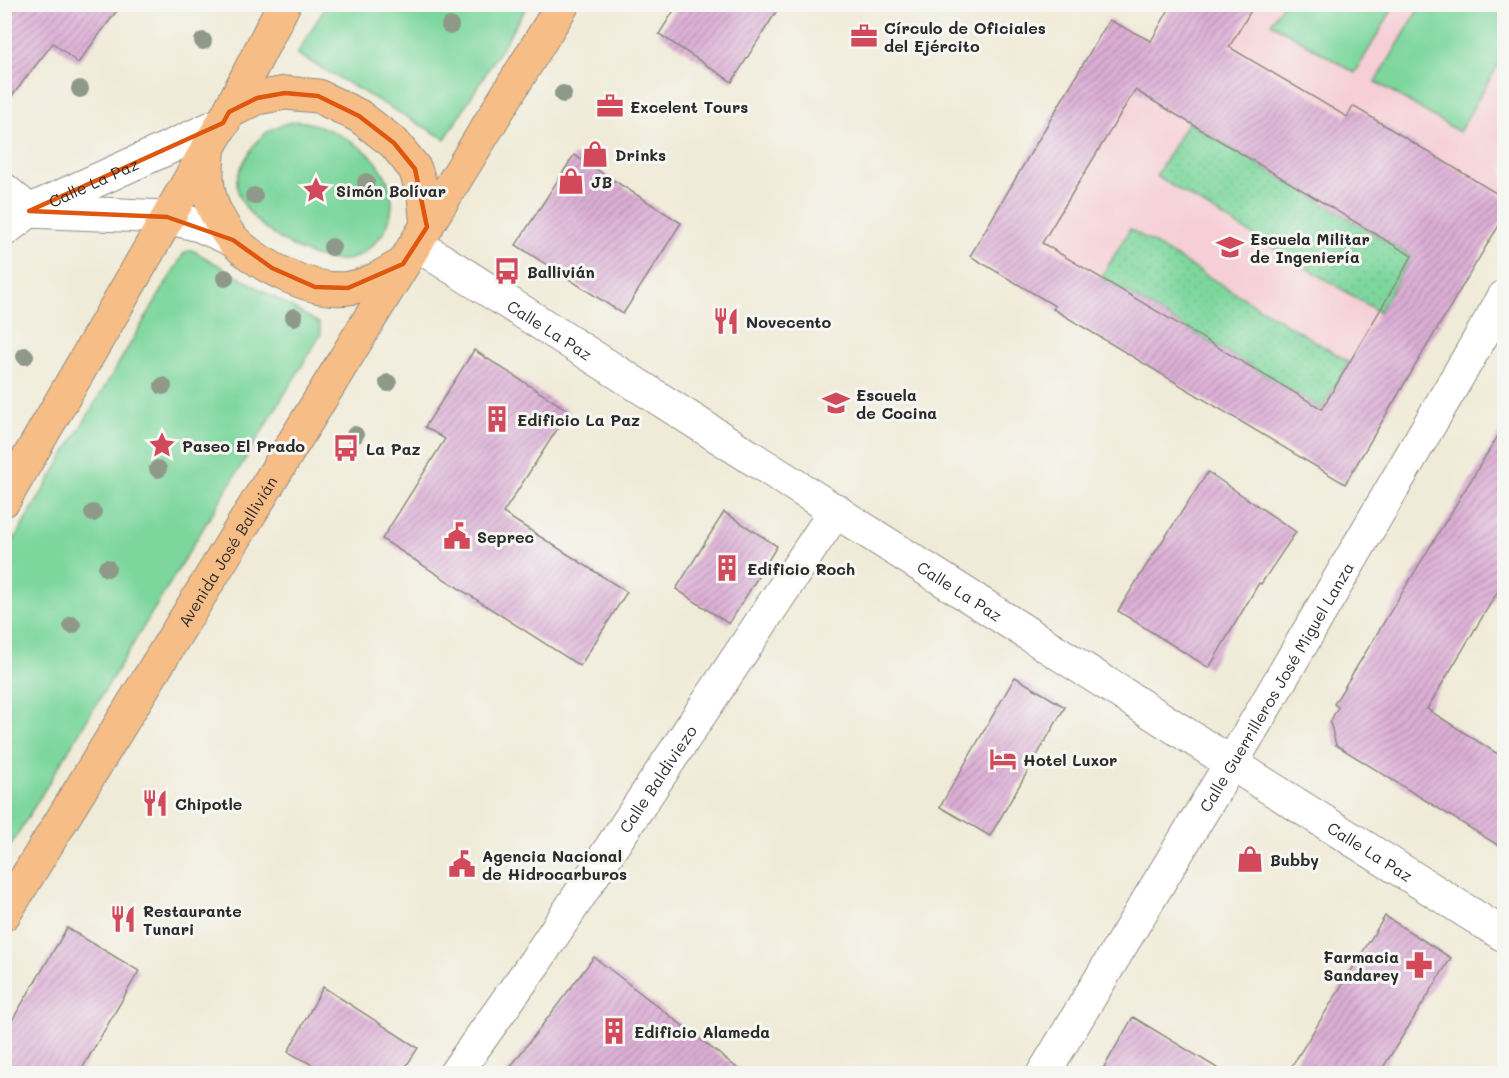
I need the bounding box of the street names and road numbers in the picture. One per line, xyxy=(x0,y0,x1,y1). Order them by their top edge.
street label: Calle La Paz xyxy=(45,152,142,211)
street label: Calle La Paz xyxy=(504,295,597,364)
street label: Avenida José Ballivián xyxy=(173,472,281,630)
street label: Calle La Paz xyxy=(914,556,1007,625)
street label: Calle Guerrilleros José Miguel Lanza xyxy=(1194,558,1358,815)
street label: Calle Baldiviezo xyxy=(614,721,701,837)
street label: Calle La Paz xyxy=(1324,816,1417,886)

